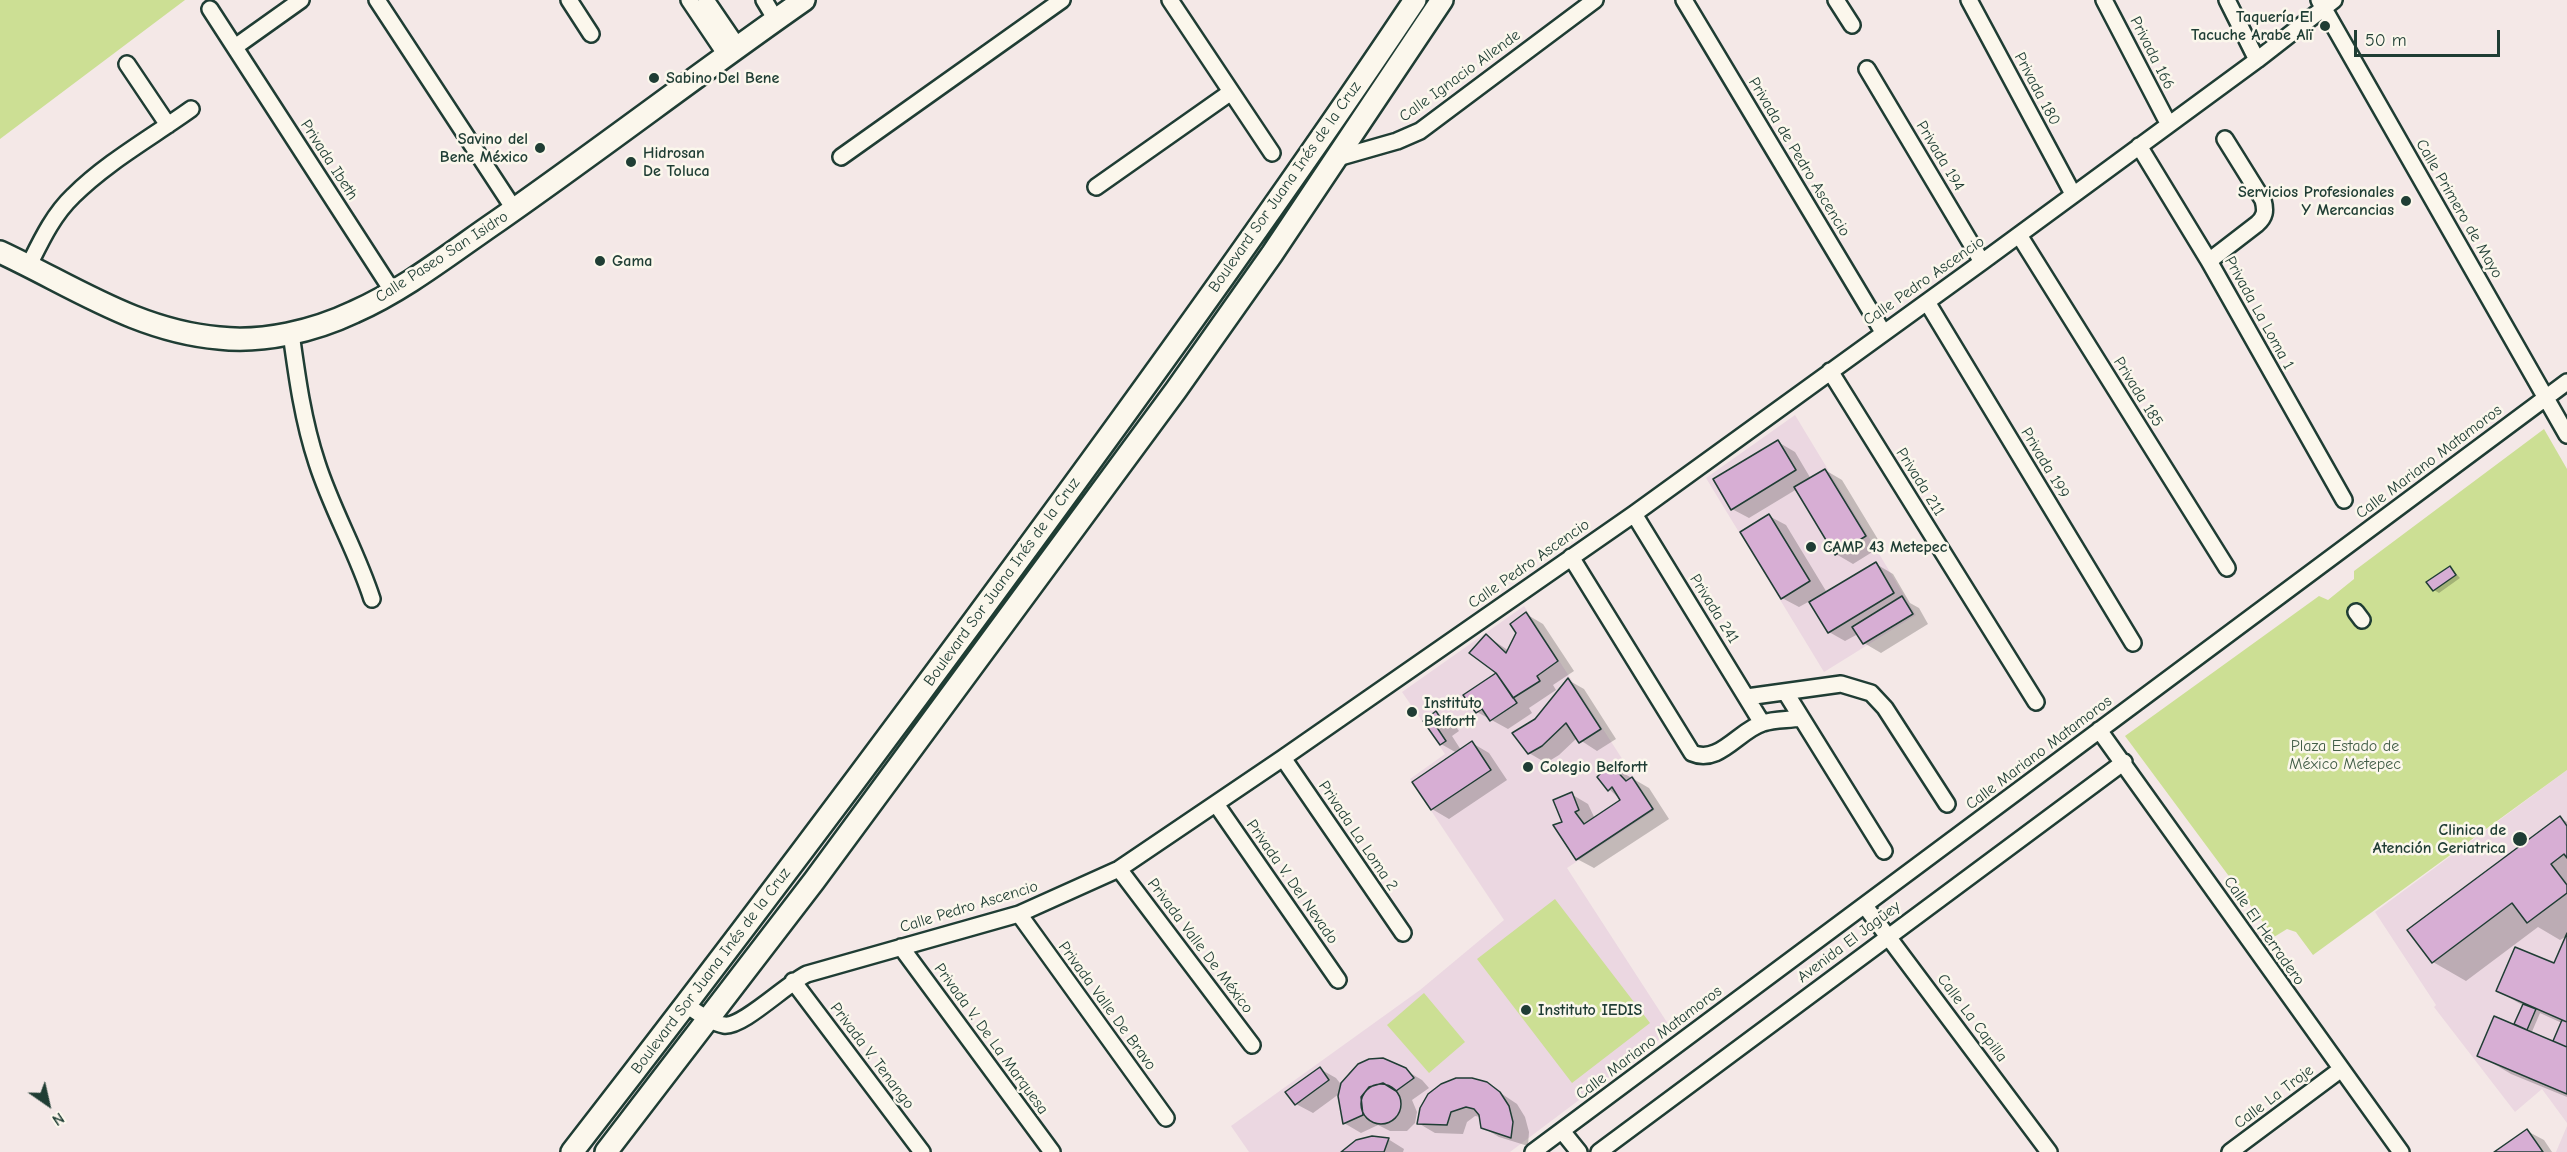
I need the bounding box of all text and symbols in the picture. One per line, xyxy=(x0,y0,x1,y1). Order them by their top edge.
place label: Taquería El Tacuche Arabe Alï xyxy=(2191,7,2313,45)
street label: Privada 166 xyxy=(2125,13,2179,93)
scale bar xyxy=(2357,18,2502,56)
marker: Taquería El Tacuche Arabe Alï xyxy=(2318,19,2332,33)
street label: Calle Ignacio Allende xyxy=(1396,26,1524,126)
text: 50 m xyxy=(2365,30,2407,51)
street label: Privada 180 xyxy=(2010,49,2064,129)
place label: Sabino Del Bene xyxy=(666,68,779,88)
marker: Sabino Del Bene xyxy=(647,71,661,85)
street label: Privada de Pedro Ascencio xyxy=(1744,74,1854,240)
street label: Boulevard Sor Juana Inés de la Cruz xyxy=(1205,78,1365,296)
street label: Privada Ibeth xyxy=(296,116,362,204)
street label: Privada 194 xyxy=(1912,118,1968,194)
place label: Savino del Bene México xyxy=(440,129,528,167)
street label: Calle Primero de Mayo xyxy=(2411,136,2507,282)
marker: Savino del Bene México xyxy=(533,141,547,155)
place label: Hidrosan De Toluca xyxy=(643,143,710,181)
marker: Hidrosan De Toluca xyxy=(624,155,638,169)
place label: Servicios Profesionales Y Mercancias xyxy=(2238,182,2394,220)
marker: Servicios Profesionales Y Mercancias xyxy=(2399,194,2413,208)
street label: Calle Paseo San Isidro xyxy=(372,207,512,307)
street label: Calle Pedro Ascencio xyxy=(1860,232,1988,330)
place label: Gama xyxy=(612,251,652,271)
street label: Privada La Loma 1 xyxy=(2220,253,2298,373)
marker: Gama xyxy=(593,254,607,268)
street label: Privada 185 xyxy=(2109,353,2167,431)
street label: Calle Mariano Matamoros xyxy=(2352,401,2506,523)
street label: Privada 199 xyxy=(2016,424,2074,502)
street label: Privada 211 xyxy=(1892,444,1948,520)
street label: Boulevard Sor Juana Inés de la Cruz xyxy=(920,474,1084,690)
street label: Calle Pedro Ascencio xyxy=(1465,515,1593,613)
place label: CAMP 43 Metepec xyxy=(1823,537,1947,557)
marker: CAMP 43 Metepec xyxy=(1804,540,1818,554)
street label: Privada 241 xyxy=(1685,571,1743,647)
street label: Calle Mariano Matamoros xyxy=(1962,692,2116,814)
place label: Instituto Belfortt xyxy=(1424,693,1482,731)
marker: Instituto Belfortt xyxy=(1405,705,1419,719)
park label: Plaza Estado de México Metepec xyxy=(2289,736,2401,774)
place label: Colegio Belfortt xyxy=(1540,757,1648,777)
marker: Colegio Belfortt xyxy=(1521,760,1535,774)
street label: Privada La Loma 2 xyxy=(1314,777,1402,895)
street label: Privada V. Del Nevado xyxy=(1242,816,1342,948)
place label: Clinica de Atención Geriatrica xyxy=(2373,820,2506,858)
marker: Clinica de Atención Geriatrica xyxy=(2511,830,2529,848)
street label: Boulevard Sor Juana Inés de la Cruz xyxy=(627,864,795,1078)
street label: Calle El Herradero xyxy=(2219,873,2309,989)
street label: Privada Valle De México xyxy=(1143,875,1257,1017)
street label: Calle Pedro Ascencio xyxy=(898,877,1040,937)
street label: Avenida El Jagüey xyxy=(1794,897,1904,987)
street label: Privada Valle De Bravo xyxy=(1054,938,1160,1074)
street label: Privada V. De La Marquesa xyxy=(930,960,1052,1118)
street label: Calle La Capilla xyxy=(1933,970,2011,1066)
street label: Calle Mariano Matamoros xyxy=(1572,982,1726,1104)
street label: Privada V. Tenango xyxy=(826,999,918,1113)
place label: Instituto IEDIS xyxy=(1538,1000,1642,1020)
marker: Instituto IEDIS xyxy=(1519,1003,1533,1017)
street label: Calle La Troje xyxy=(2231,1061,2317,1133)
north arrow xyxy=(18,1074,78,1134)
text: N xyxy=(49,1109,67,1129)

